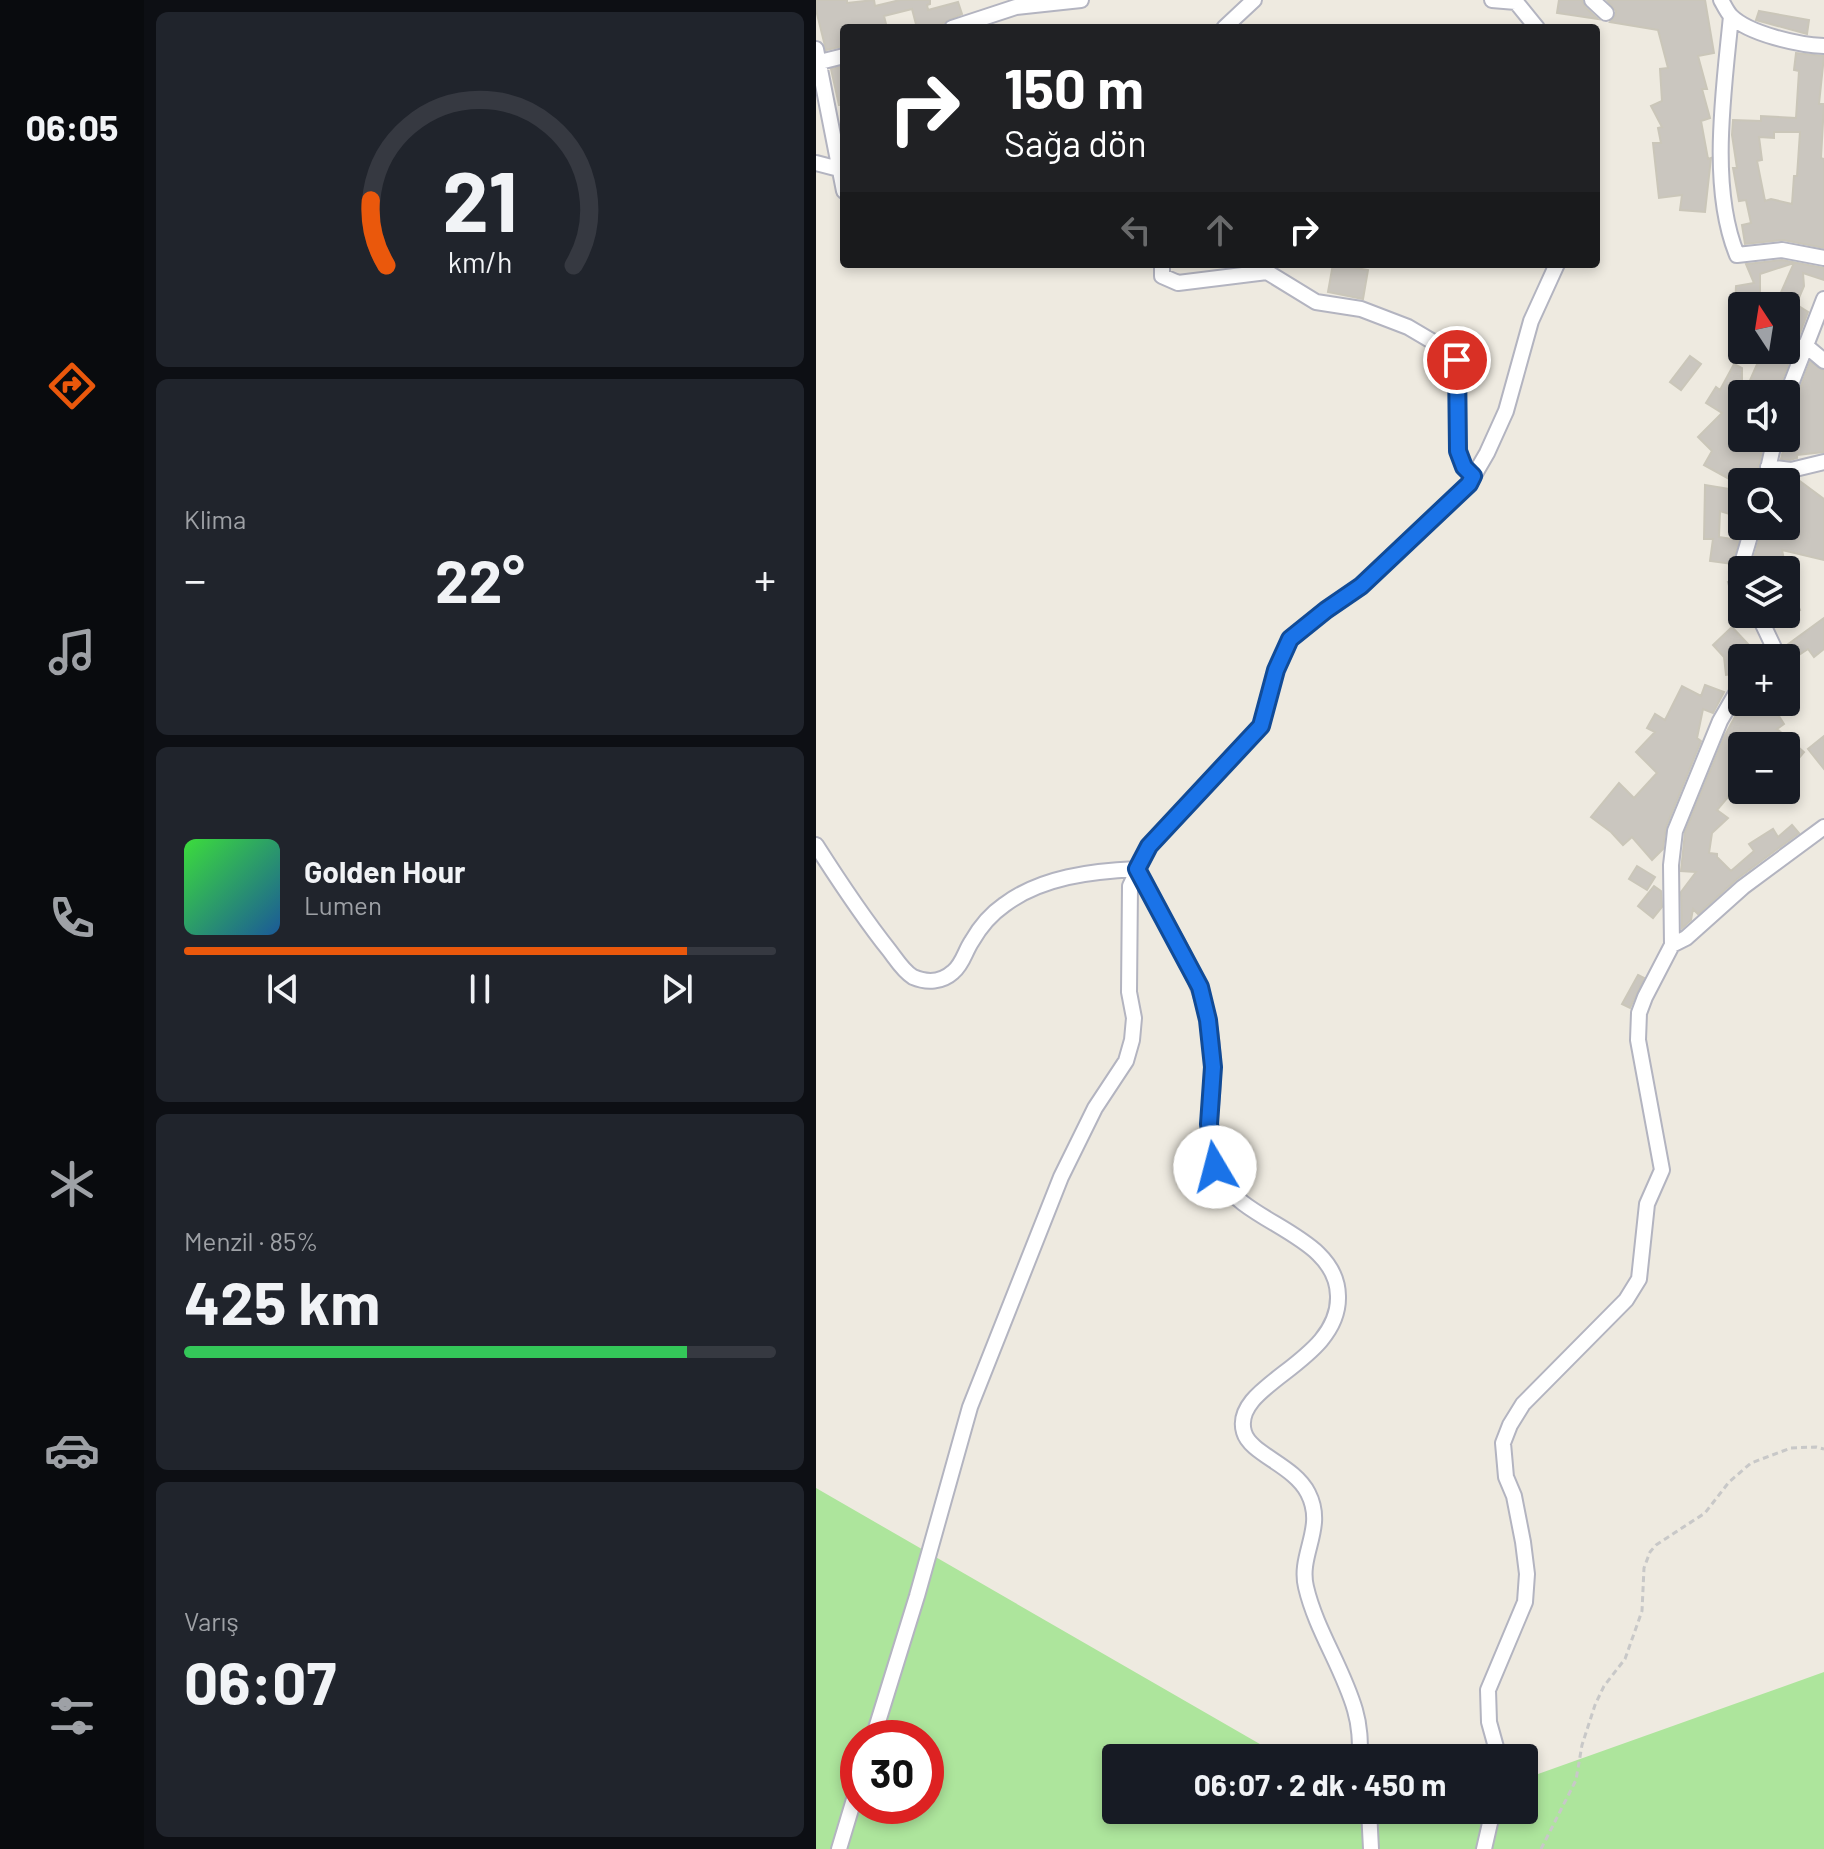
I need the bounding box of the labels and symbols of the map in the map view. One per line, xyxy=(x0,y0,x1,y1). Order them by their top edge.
north arrow xyxy=(1728,292,1800,364)
pin xyxy=(1423,326,1491,394)
position arrow xyxy=(1173,1125,1257,1209)
speed limit sign: 30 xyxy=(840,1720,944,1824)

